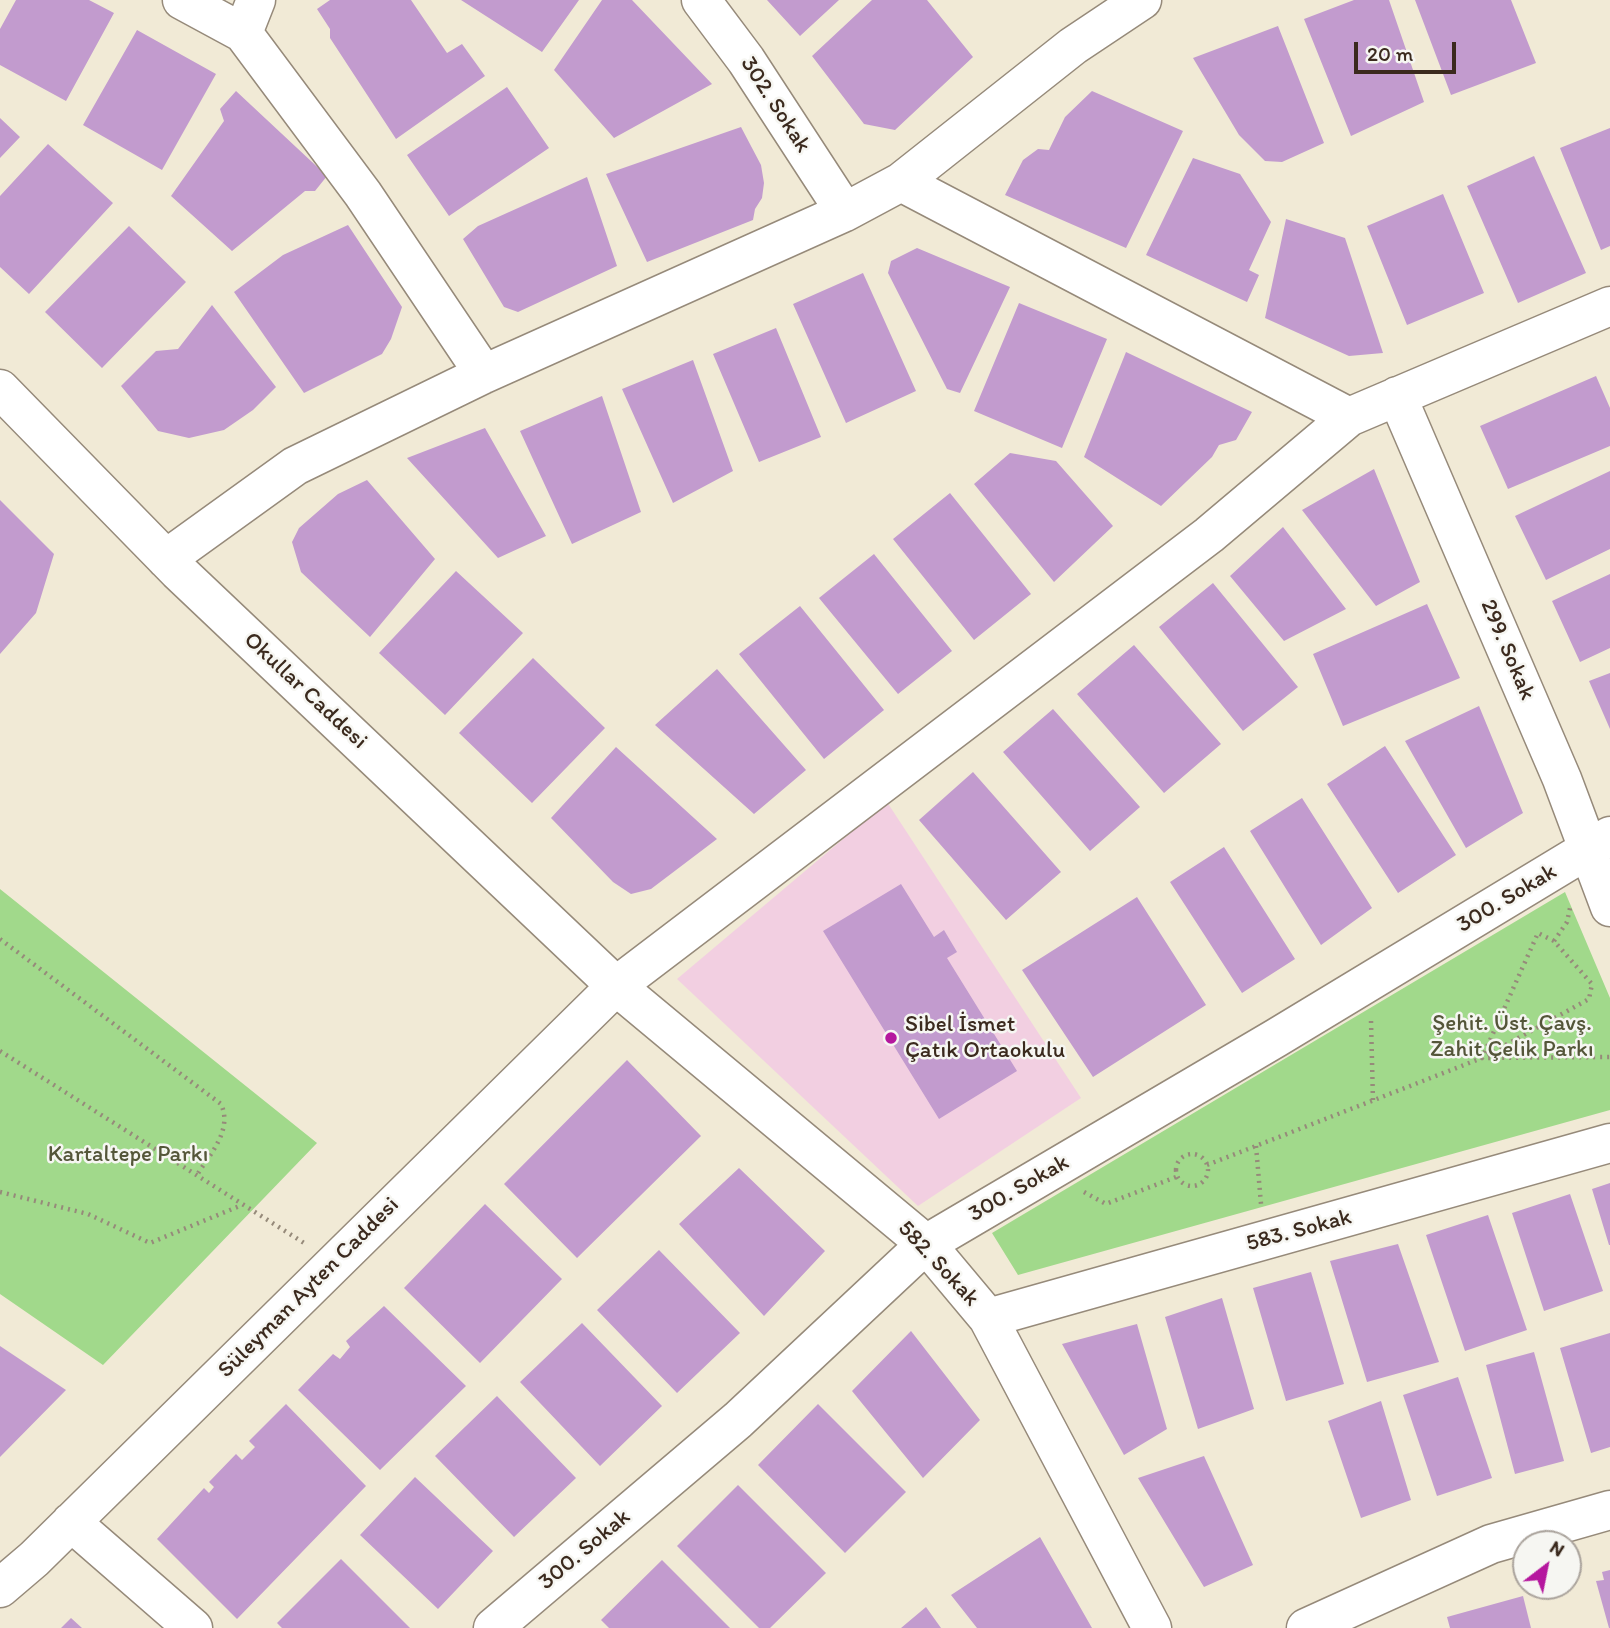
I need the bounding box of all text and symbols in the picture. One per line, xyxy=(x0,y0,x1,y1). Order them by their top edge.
scale bar xyxy=(1358,28,1460,72)
text: 20 m xyxy=(1367,41,1413,66)
street label: 302. Sokak xyxy=(734,52,816,158)
street label: 299. Sokak xyxy=(1473,596,1541,704)
street label: Okullar Caddesi xyxy=(238,627,372,755)
street label: 300. Sokak xyxy=(1452,858,1562,940)
park label: Şehit. Üst. Çavş. Zahit Çelik Parkı xyxy=(1430,1010,1594,1064)
place label: Sibel İsmet Çatık Ortaokulu xyxy=(905,1011,1065,1065)
marker: Sibel İsmet Çatık Ortaokulu xyxy=(883,1030,899,1046)
park label: Kartaltepe Parkı xyxy=(48,1141,208,1169)
street label: 300. Sokak xyxy=(964,1149,1074,1229)
street label: Süleyman Ayten Caddesi xyxy=(213,1192,405,1384)
street label: 583. Sokak xyxy=(1243,1204,1355,1258)
street label: 582. Sokak xyxy=(891,1215,985,1313)
street label: 300. Sokak xyxy=(533,1504,637,1596)
north arrow xyxy=(1512,1530,1582,1600)
text: N xyxy=(1546,1535,1569,1562)

